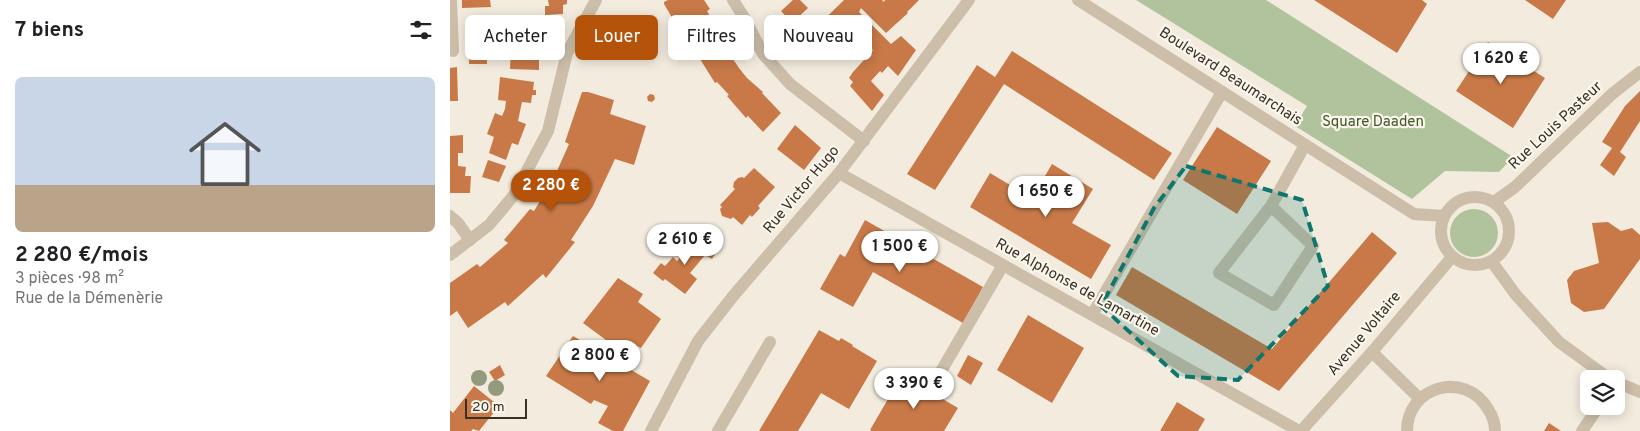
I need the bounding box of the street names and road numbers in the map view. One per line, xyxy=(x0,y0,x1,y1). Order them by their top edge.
street label: Boulevard Beaumarchais xyxy=(1155,24,1305,130)
street label: Rue Louis Pasteur xyxy=(1505,78,1607,174)
street label: Rue Victor Hugo xyxy=(760,142,844,238)
street label: Rue Alphonse de Lamartine xyxy=(992,235,1162,341)
street label: Avenue Voltaire xyxy=(1324,288,1406,380)

